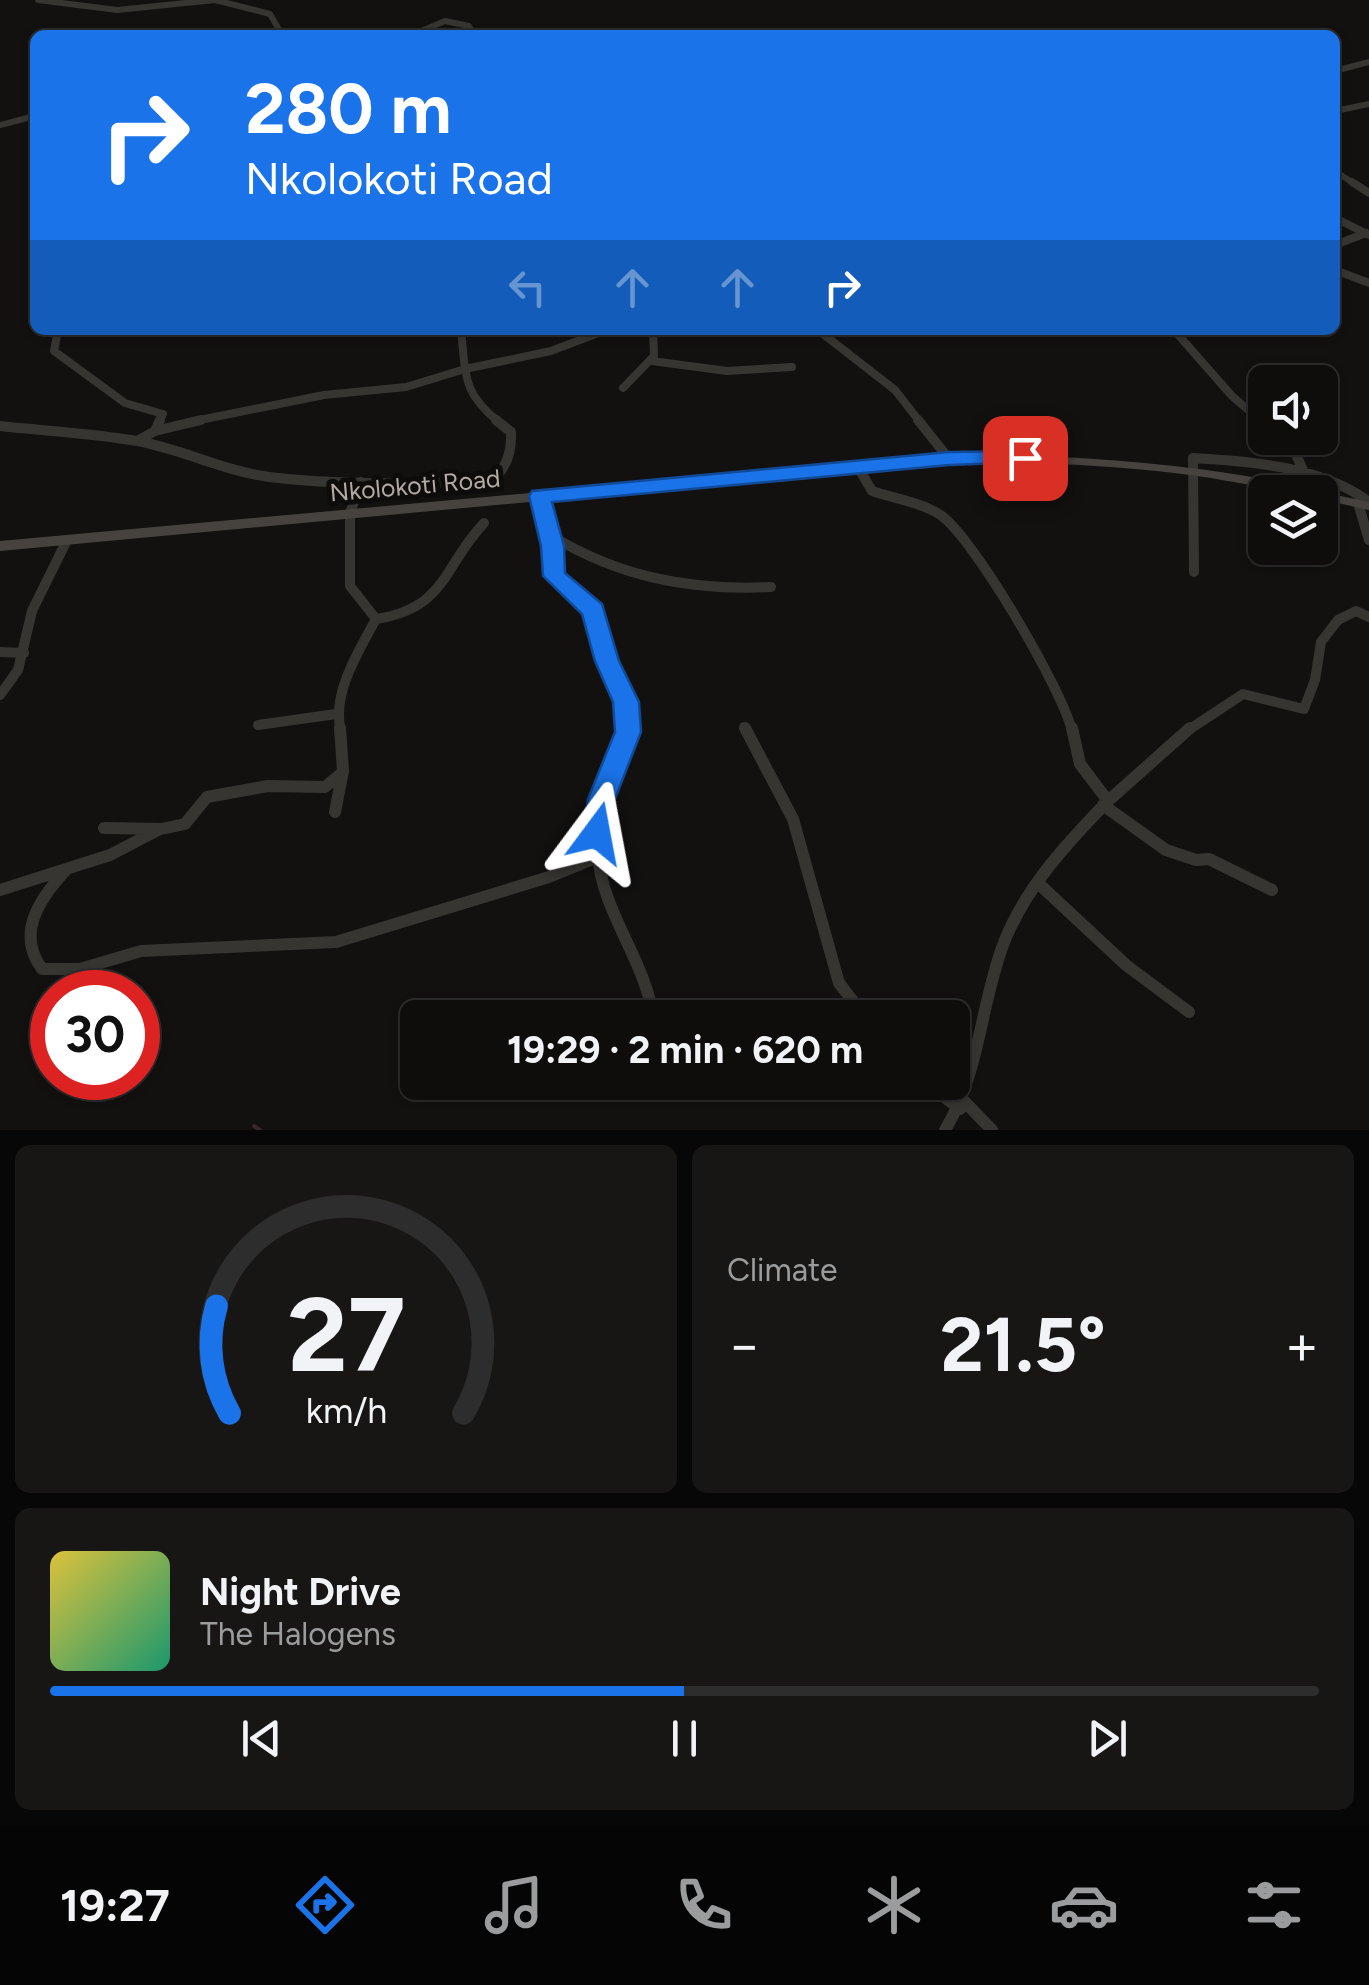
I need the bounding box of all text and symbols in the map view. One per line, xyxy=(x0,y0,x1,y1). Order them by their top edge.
text: 280 m xyxy=(245,66,451,151)
icon: right xyxy=(80,70,210,200)
text: Nkolokoti Road xyxy=(245,151,553,205)
icon: left xyxy=(500,260,555,315)
icon: ahead xyxy=(605,260,660,315)
icon: ahead xyxy=(710,260,765,315)
icon: right xyxy=(815,260,870,315)
map controls xyxy=(1248,365,1338,565)
button: sound xyxy=(1248,365,1338,455)
pin xyxy=(983,416,1068,501)
icon: arrive xyxy=(998,431,1053,486)
street label: Nkolokoti Road xyxy=(328,463,502,507)
button: layers xyxy=(1248,475,1338,565)
position arrow xyxy=(545,781,649,885)
speed limit sign: 30 xyxy=(30,970,160,1100)
text: 19:29 · 2 min · 620 m xyxy=(507,1027,863,1073)
text: Climate xyxy=(727,1251,838,1289)
text: 27 xyxy=(287,1272,405,1397)
text: 21.5° xyxy=(940,1300,1106,1390)
text: − xyxy=(727,1312,761,1378)
text: + xyxy=(1285,1312,1319,1378)
text: km/h xyxy=(305,1389,387,1432)
text: Night Drive xyxy=(200,1569,401,1615)
text: The Halogens xyxy=(200,1615,396,1653)
icon: previous xyxy=(234,1711,289,1766)
icon: pause xyxy=(657,1711,712,1766)
icon: next xyxy=(1080,1711,1135,1766)
icon: directions xyxy=(290,1870,360,1940)
icon: music xyxy=(479,1870,549,1940)
icon: phone xyxy=(669,1870,739,1940)
icon: climate xyxy=(859,1870,929,1940)
icon: car xyxy=(1049,1870,1119,1940)
icon: filters xyxy=(1239,1870,1309,1940)
text: 19:27 xyxy=(60,1878,170,1932)

